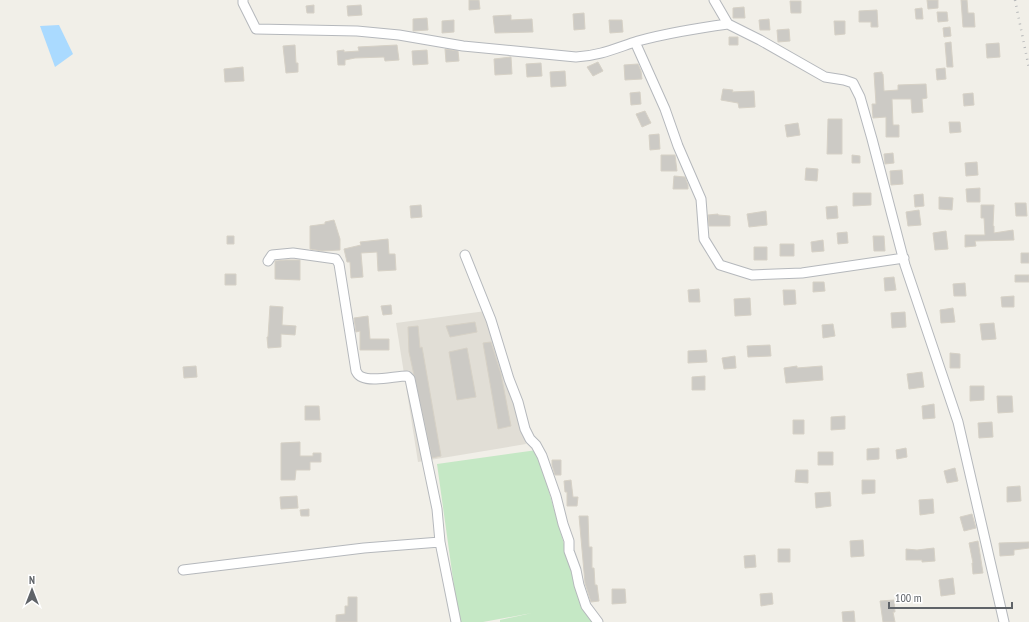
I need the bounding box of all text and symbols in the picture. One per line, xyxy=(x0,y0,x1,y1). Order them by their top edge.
north arrow xyxy=(12,570,52,610)
text: N xyxy=(29,573,35,587)
scale bar xyxy=(889,584,1012,610)
text: 100 m xyxy=(895,590,922,605)

